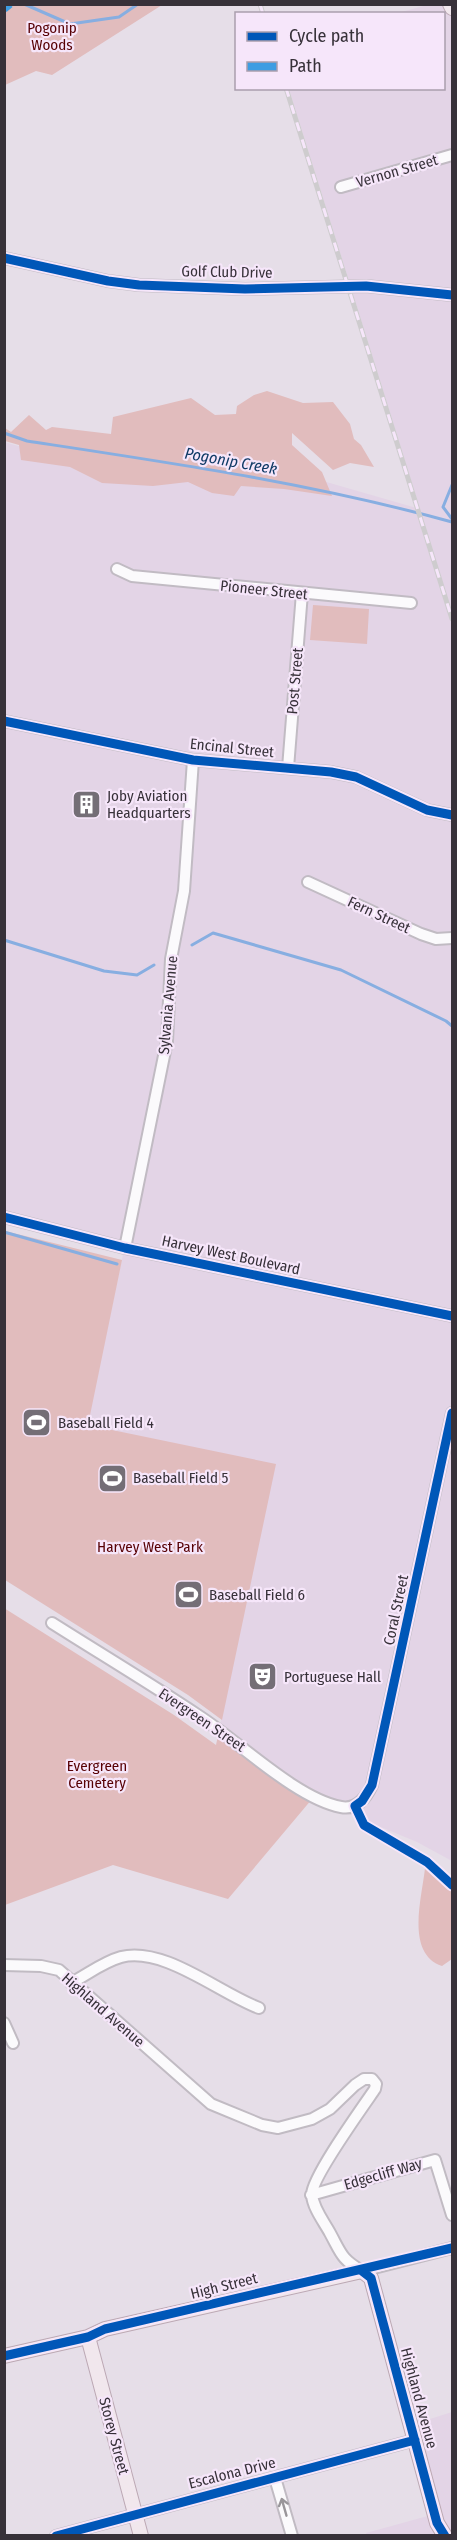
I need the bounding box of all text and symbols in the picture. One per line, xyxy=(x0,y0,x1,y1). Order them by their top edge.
legend xyxy=(235,12,445,90)
park label: Pogonip Woods xyxy=(27,19,77,54)
text: Cycle path xyxy=(289,25,364,47)
text: Path xyxy=(289,55,322,77)
street label: Vernon Street xyxy=(354,151,440,191)
street label: Golf Club Drive xyxy=(181,262,273,282)
water label: Pogonip Creek xyxy=(183,444,279,478)
street label: Pioneer Street xyxy=(219,576,309,604)
street label: Post Street xyxy=(283,647,307,715)
street label: Encinal Street xyxy=(189,735,275,761)
place label: Joby Aviation Headquarters xyxy=(107,787,191,822)
building icon: Joby Aviation Headquarters xyxy=(70,789,102,821)
street label: Fern Street xyxy=(345,893,413,937)
street label: Sylvania Avenue xyxy=(155,955,181,1055)
street label: Harvey West Boulevard xyxy=(160,1232,302,1278)
sports icon: Baseball Field 4 xyxy=(21,1407,53,1439)
place label: Baseball Field 4 xyxy=(58,1414,154,1432)
sports icon: Baseball Field 5 xyxy=(96,1462,128,1494)
place label: Baseball Field 5 xyxy=(133,1469,228,1487)
park label: Harvey West Park xyxy=(97,1538,203,1556)
street label: Coral Street xyxy=(380,1573,412,1647)
sports icon: Baseball Field 6 xyxy=(172,1579,204,1611)
place label: Baseball Field 6 xyxy=(209,1586,305,1604)
theatre icon: Portuguese Hall xyxy=(247,1661,279,1693)
place label: Portuguese Hall xyxy=(284,1668,381,1686)
street label: Evergreen Street xyxy=(155,1684,249,1756)
park label: Evergreen Cemetery xyxy=(67,1757,127,1792)
street label: Highland Avenue xyxy=(58,1969,148,2051)
street label: Edgecliff Way xyxy=(342,2154,424,2194)
street label: High Street xyxy=(189,2269,259,2303)
street label: Highland Avenue xyxy=(397,2346,441,2450)
street label: Storey Street xyxy=(95,2395,133,2477)
street label: Escalona Drive xyxy=(187,2453,277,2493)
one-way arrow xyxy=(277,2498,289,2517)

